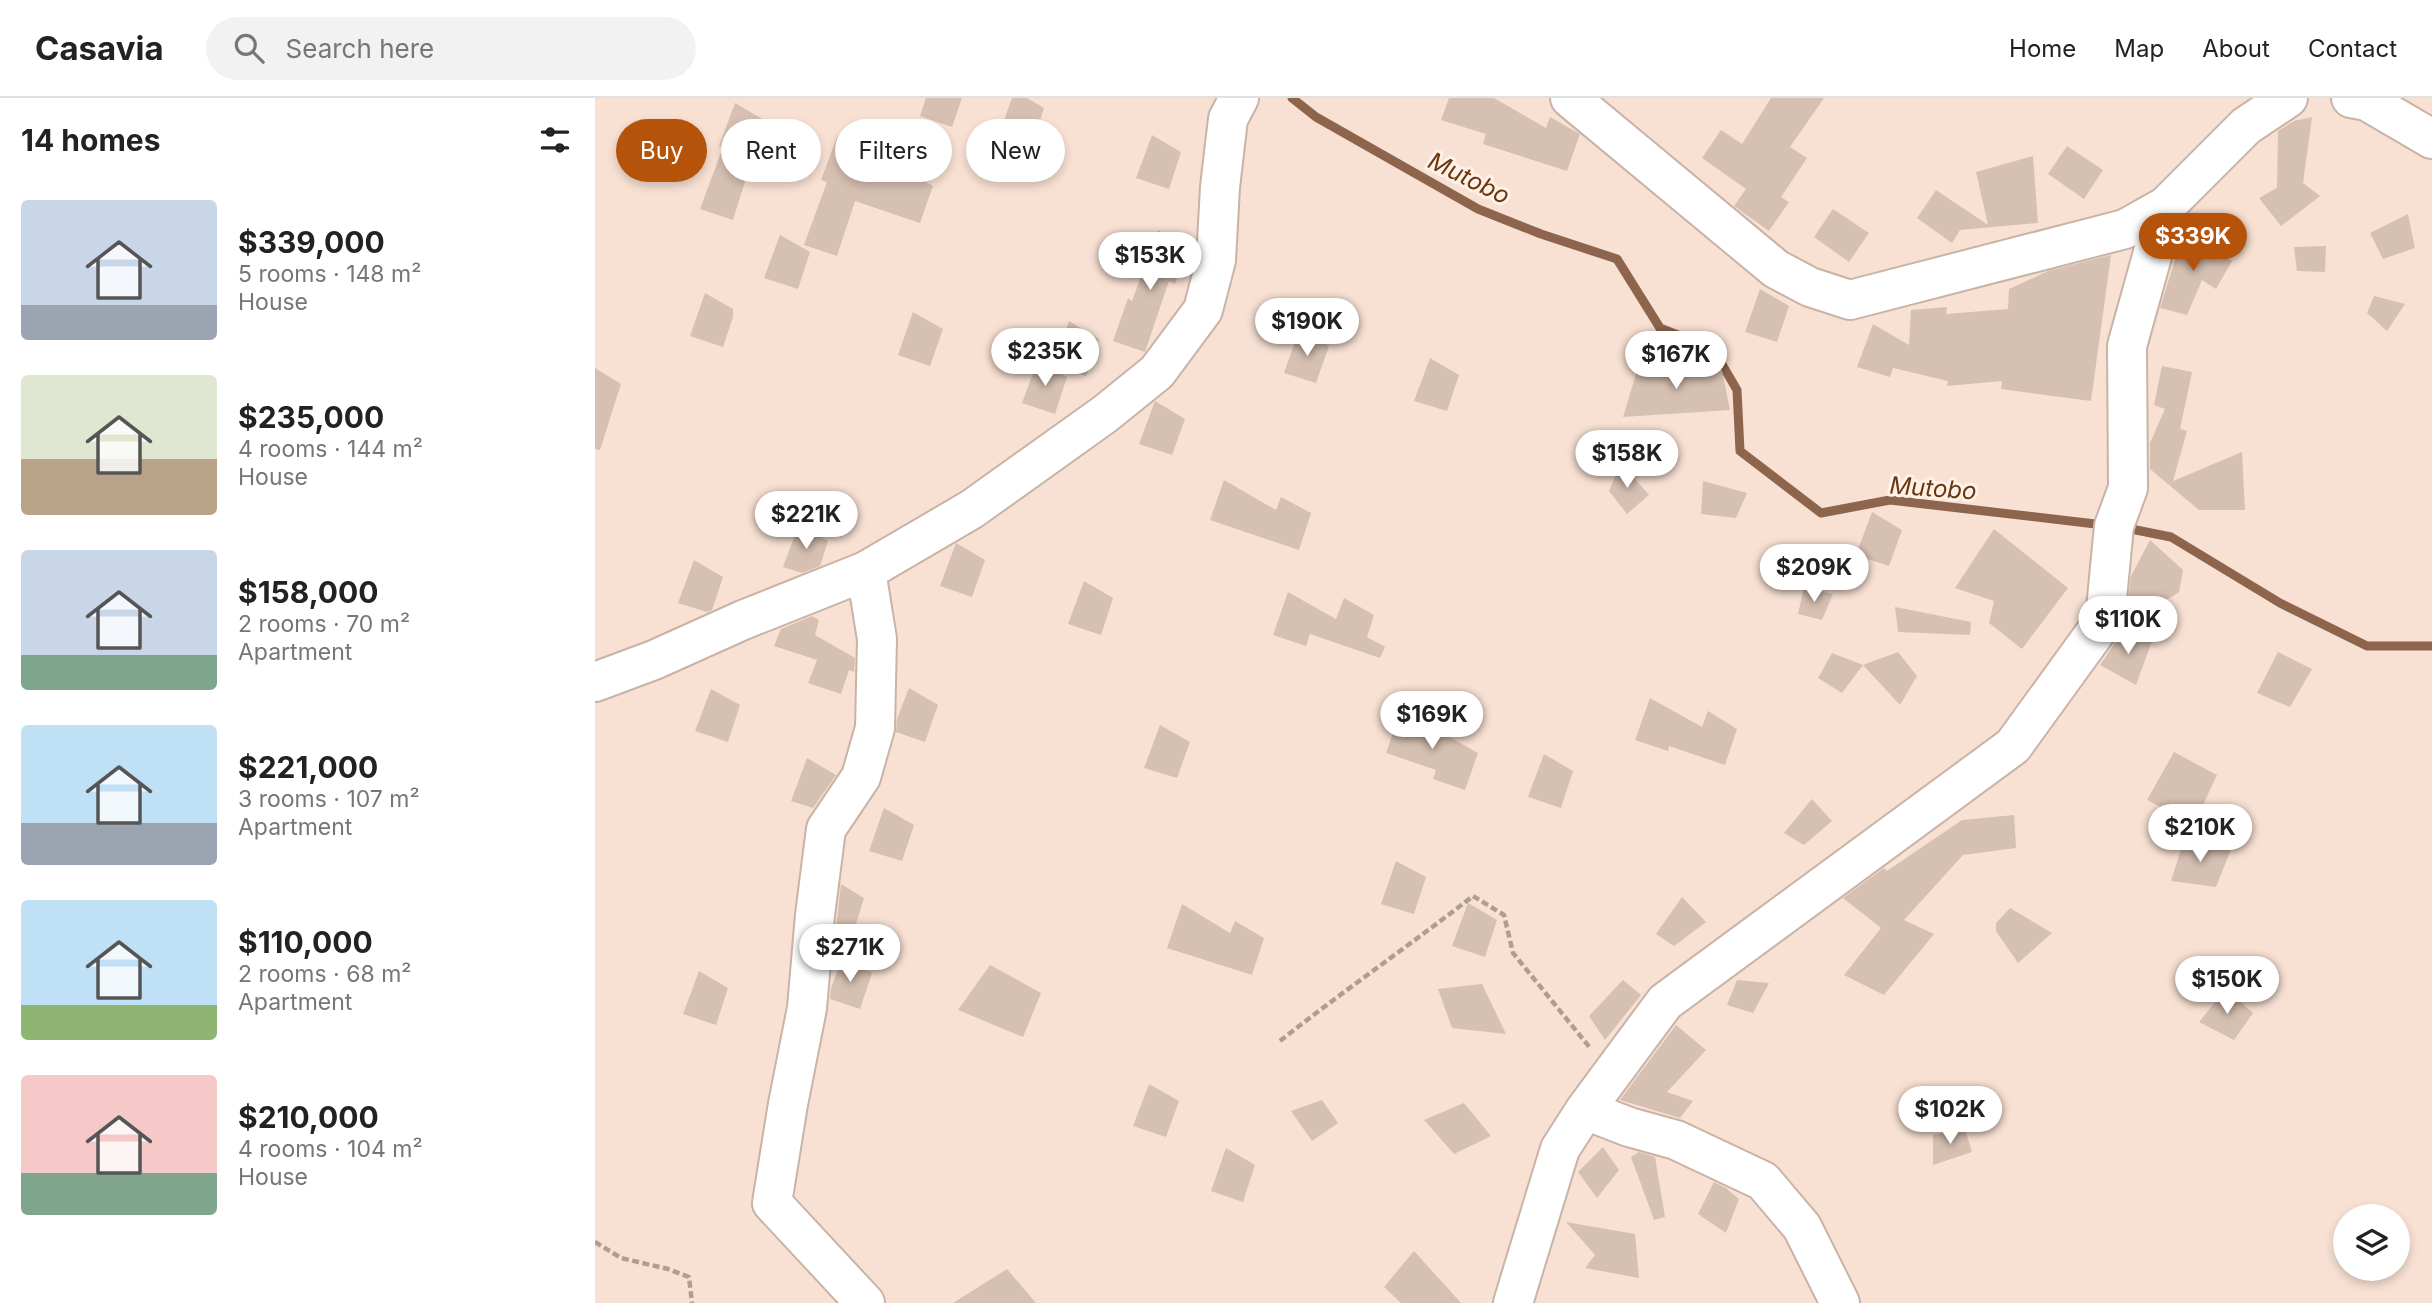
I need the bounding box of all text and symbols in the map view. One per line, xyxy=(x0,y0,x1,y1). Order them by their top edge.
search box xyxy=(206,17,696,80)
text: Casavia xyxy=(35,28,164,68)
icon: search xyxy=(230,29,268,67)
text: Search here xyxy=(286,33,434,64)
text: Home xyxy=(2009,34,2076,63)
text: Map xyxy=(2114,34,2164,63)
text: About xyxy=(2202,34,2270,63)
text: Contact xyxy=(2308,34,2397,63)
chip: Buy xyxy=(616,119,707,182)
chip: Rent xyxy=(721,119,821,182)
chip: Filters xyxy=(835,119,952,182)
chip: New xyxy=(966,119,1065,182)
icon: filters xyxy=(536,121,574,159)
text: 14 homes xyxy=(21,122,160,158)
water label: Mutobo xyxy=(1424,146,1514,210)
pin: $339K xyxy=(2144,214,2242,273)
text: $339K xyxy=(2155,222,2231,250)
text: $339,000 xyxy=(238,224,385,260)
icon: home xyxy=(77,228,161,312)
pin: $153K xyxy=(1101,232,1199,292)
text: $153K xyxy=(1114,241,1186,269)
text: 5 rooms · 148 m² xyxy=(238,260,421,288)
text: House xyxy=(238,288,308,316)
pin: $190K xyxy=(1258,299,1356,358)
text: $190K xyxy=(1271,307,1343,335)
pin: $235K xyxy=(996,328,1094,388)
pin: $167K xyxy=(1627,331,1725,391)
text: $235K xyxy=(1007,337,1083,365)
text: $167K xyxy=(1641,340,1711,368)
text: $235,000 xyxy=(238,399,384,435)
icon: home xyxy=(77,403,161,487)
pin: $158K xyxy=(1578,430,1676,490)
text: 4 rooms · 144 m² xyxy=(238,435,423,463)
text: $158K xyxy=(1591,439,1663,467)
text: House xyxy=(238,463,308,491)
water label: Mutobo xyxy=(1889,470,1977,506)
pin: $221K xyxy=(757,491,855,551)
text: $221K xyxy=(771,500,841,528)
pin: $209K xyxy=(1765,545,1863,604)
text: $209K xyxy=(1776,553,1852,581)
text: $158,000 xyxy=(238,574,378,610)
icon: home xyxy=(77,578,161,662)
pin: $110K xyxy=(2079,596,2177,656)
text: $110K xyxy=(2095,605,2161,633)
text: 2 rooms · 70 m² xyxy=(238,610,410,638)
text: Apartment xyxy=(238,638,352,666)
pin: $169K xyxy=(1383,692,1481,751)
text: $169K xyxy=(1396,700,1468,728)
text: $221,000 xyxy=(238,749,378,785)
icon: home xyxy=(77,753,161,837)
text: 3 rooms · 107 m² xyxy=(238,785,420,813)
pin: $210K xyxy=(2151,804,2249,864)
text: Apartment xyxy=(238,813,352,841)
text: $210K xyxy=(2164,813,2236,841)
text: $110,000 xyxy=(238,924,373,960)
pin: $271K xyxy=(801,924,899,984)
icon: home xyxy=(77,928,161,1012)
text: $271K xyxy=(815,933,885,961)
pin: $150K xyxy=(2178,956,2276,1016)
text: 2 rooms · 68 m² xyxy=(238,960,411,988)
text: $150K xyxy=(2191,965,2263,993)
text: Apartment xyxy=(238,988,352,1016)
pin: $102K xyxy=(1901,1086,1999,1146)
text: $102K xyxy=(1914,1095,1986,1123)
text: $210,000 xyxy=(238,1099,379,1135)
icon: home xyxy=(77,1103,161,1187)
text: 4 rooms · 104 m² xyxy=(238,1135,423,1163)
text: House xyxy=(238,1163,308,1191)
map controls xyxy=(2333,1204,2410,1281)
button: layers xyxy=(2333,1204,2410,1281)

